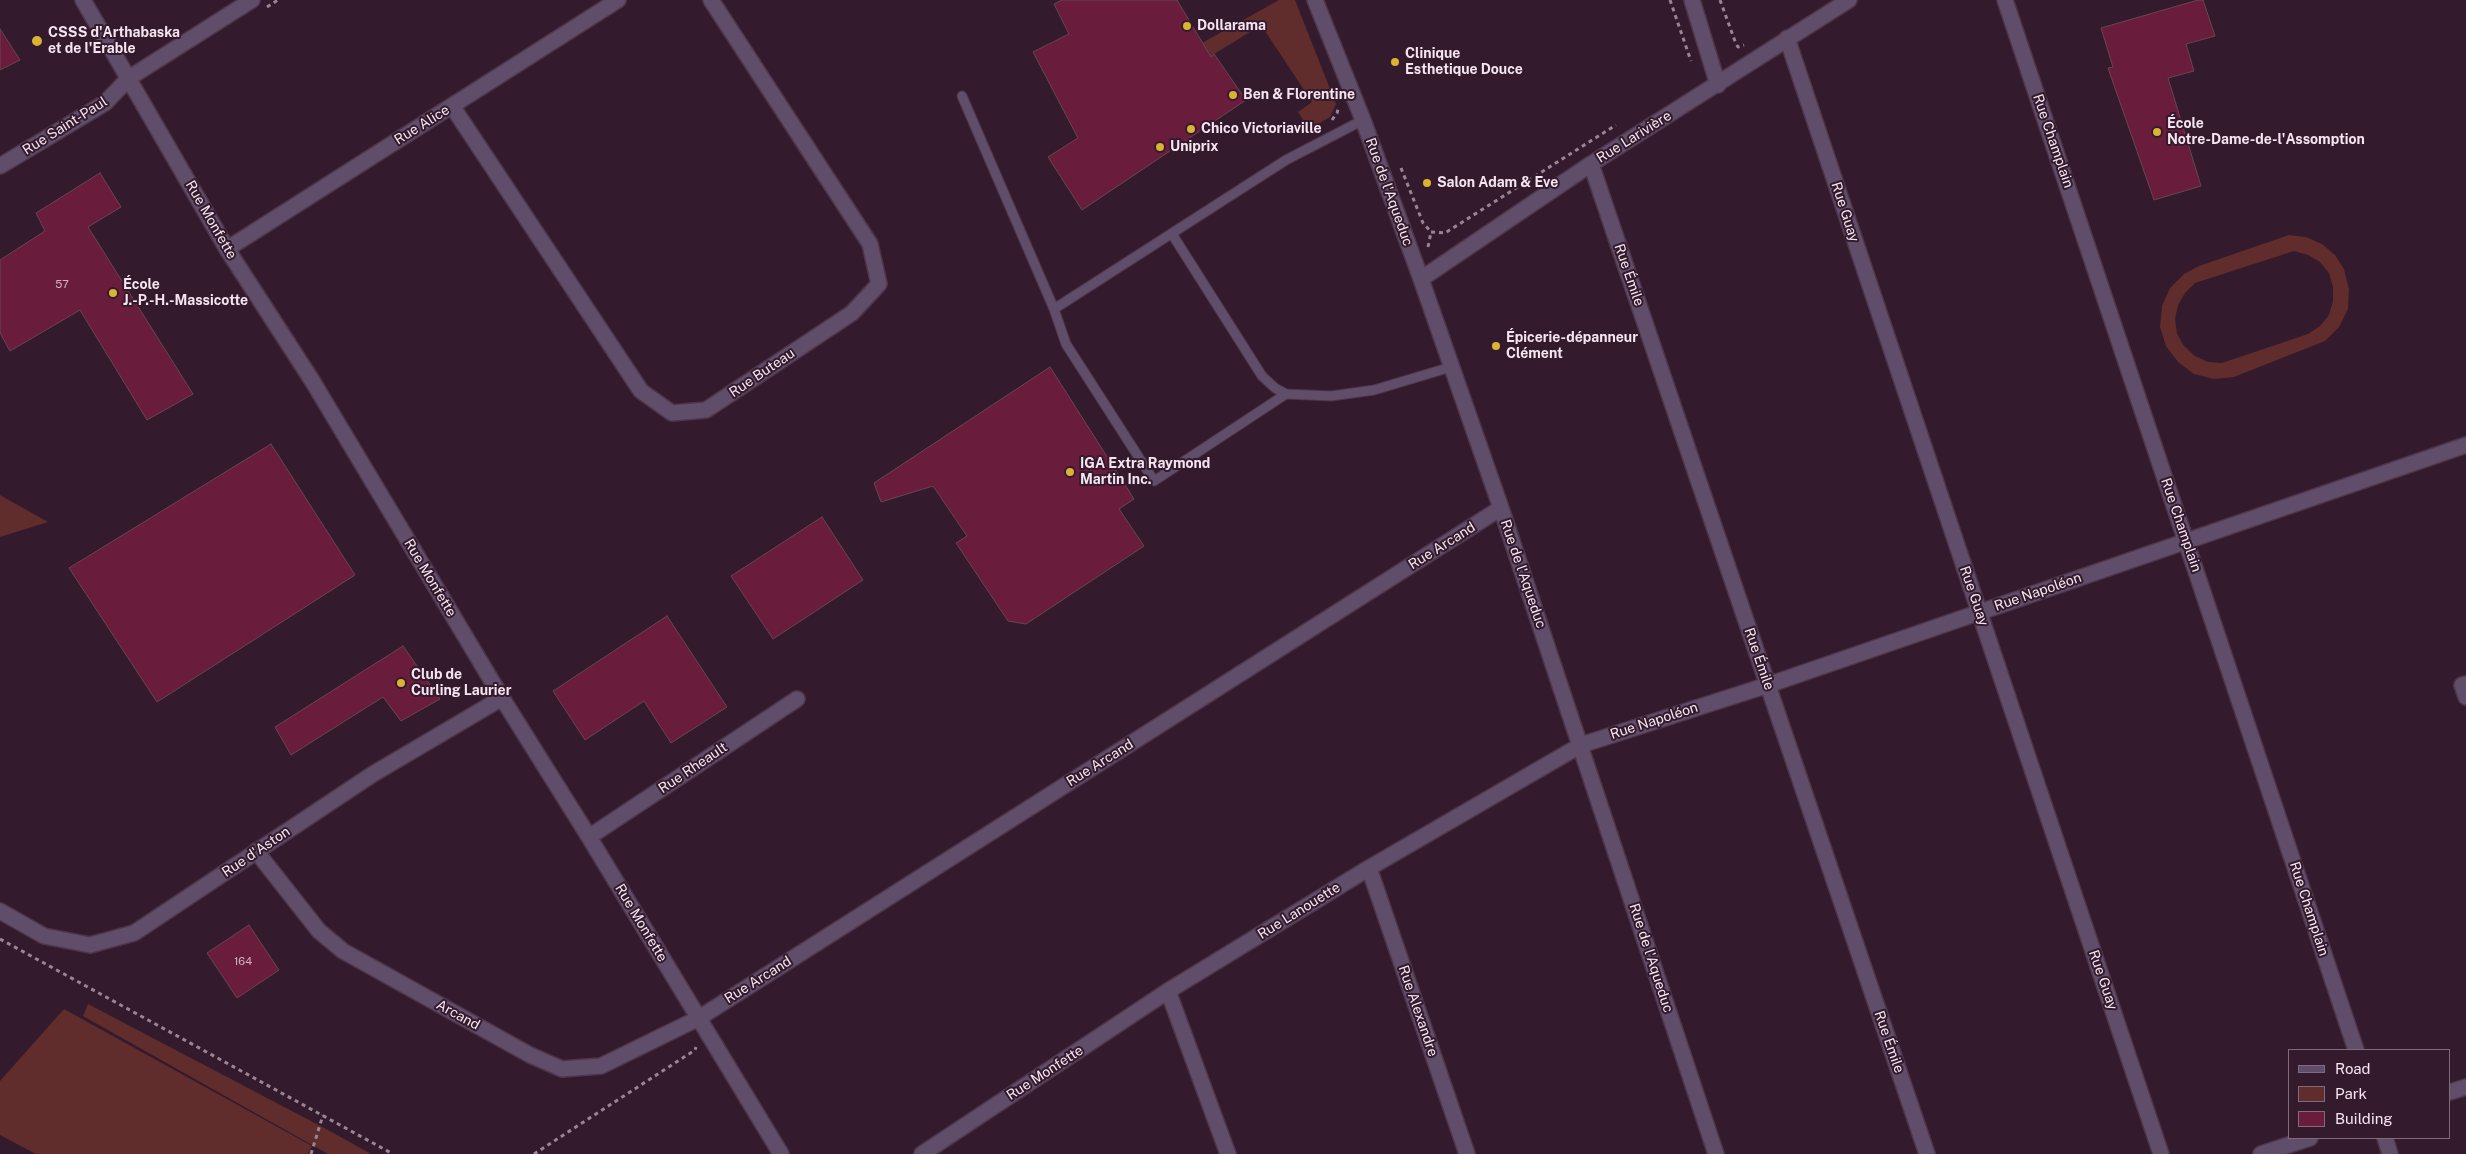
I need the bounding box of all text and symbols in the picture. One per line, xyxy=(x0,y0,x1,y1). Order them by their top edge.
place label: Dollarama xyxy=(1197,18,1266,34)
marker: Dollarama xyxy=(1181,20,1193,32)
place label: CSSS d'Arthabaska et de l'Erable xyxy=(48,25,180,58)
marker: CSSS d'Arthabaska et de l'Erable xyxy=(30,34,44,48)
place label: Clinique Esthetique Douce xyxy=(1405,46,1523,78)
marker: Clinique Esthetique Douce xyxy=(1389,56,1401,68)
place label: Ben & Florentine xyxy=(1243,87,1355,103)
marker: Ben & Florentine xyxy=(1227,89,1239,101)
street label: Rue Champlain xyxy=(2029,92,2077,190)
street label: Rue Saint-Paul xyxy=(20,93,110,159)
street label: Rue Alice xyxy=(391,101,453,149)
street label: Rue Larivière xyxy=(1593,107,1675,167)
place label: École Notre-Dame-de-l'Assomption xyxy=(2167,116,2365,148)
place label: Chico Victoriaville xyxy=(1201,121,1322,137)
marker: Chico Victoriaville xyxy=(1185,123,1197,135)
marker: École Notre-Dame-de-l'Assomption xyxy=(2151,126,2163,138)
street label: Rue de l'Aqueduc xyxy=(1362,136,1416,248)
place label: Uniprix xyxy=(1170,139,1218,155)
marker: Uniprix xyxy=(1154,141,1166,153)
place label: Salon Adam & Eve xyxy=(1437,175,1558,191)
marker: Salon Adam & Eve xyxy=(1421,177,1433,189)
street label: Rue Monfette xyxy=(182,178,240,262)
street label: Rue Guay xyxy=(1827,180,1863,244)
street label: Rue Émile xyxy=(1611,242,1647,308)
place label: École J.-P.-H.-Massicotte xyxy=(123,277,248,310)
house number: 57 xyxy=(55,278,69,292)
marker: École J.-P.-H.-Massicotte xyxy=(107,287,119,299)
place label: Épicerie-dépanneur Clément xyxy=(1506,330,1638,362)
marker: Épicerie-dépanneur Clément xyxy=(1490,340,1502,352)
street label: Rue Buteau xyxy=(726,345,798,401)
place label: IGA Extra Raymond Martin Inc. xyxy=(1080,456,1210,488)
marker: IGA Extra Raymond Martin Inc. xyxy=(1064,466,1076,478)
street label: Rue Champlain xyxy=(2157,476,2205,574)
street label: Rue de l'Aqueduc xyxy=(1497,517,1549,631)
street label: Rue Arcand xyxy=(1405,519,1479,573)
street label: Rue Monfette xyxy=(400,536,460,620)
street label: Rue Guay xyxy=(1956,564,1992,628)
street label: Rue Napoléon xyxy=(1992,569,2084,615)
street label: Rue Émile xyxy=(1741,626,1777,692)
place label: Club de Curling Laurier xyxy=(411,667,511,700)
marker: Club de Curling Laurier xyxy=(395,677,407,689)
street label: Rue Napoléon xyxy=(1608,699,1700,743)
street label: Rue Arcand xyxy=(1063,736,1137,790)
street label: Rue Rheault xyxy=(655,739,731,797)
street label: Rue d'Aston xyxy=(219,823,293,881)
street label: Rue Champlain xyxy=(2286,860,2332,958)
street label: Rue Lanouette xyxy=(1255,879,1343,943)
street label: Rue Monfette xyxy=(611,881,671,965)
street label: Rue de l'Aqueduc xyxy=(1625,901,1677,1015)
street label: Rue Guay xyxy=(2085,948,2121,1012)
street label: Rue Arcand xyxy=(721,953,795,1007)
house number: 164 xyxy=(234,955,252,969)
street label: Rue Alexandre xyxy=(1395,963,1441,1059)
street label: Arcand xyxy=(433,996,483,1034)
street label: Rue Émile xyxy=(1871,1009,1907,1075)
street label: Rue Monfette xyxy=(1004,1042,1086,1104)
legend xyxy=(2288,1049,2451,1139)
text: Road xyxy=(2335,1060,2371,1077)
text: Park xyxy=(2335,1085,2367,1102)
text: Building xyxy=(2335,1110,2393,1127)

